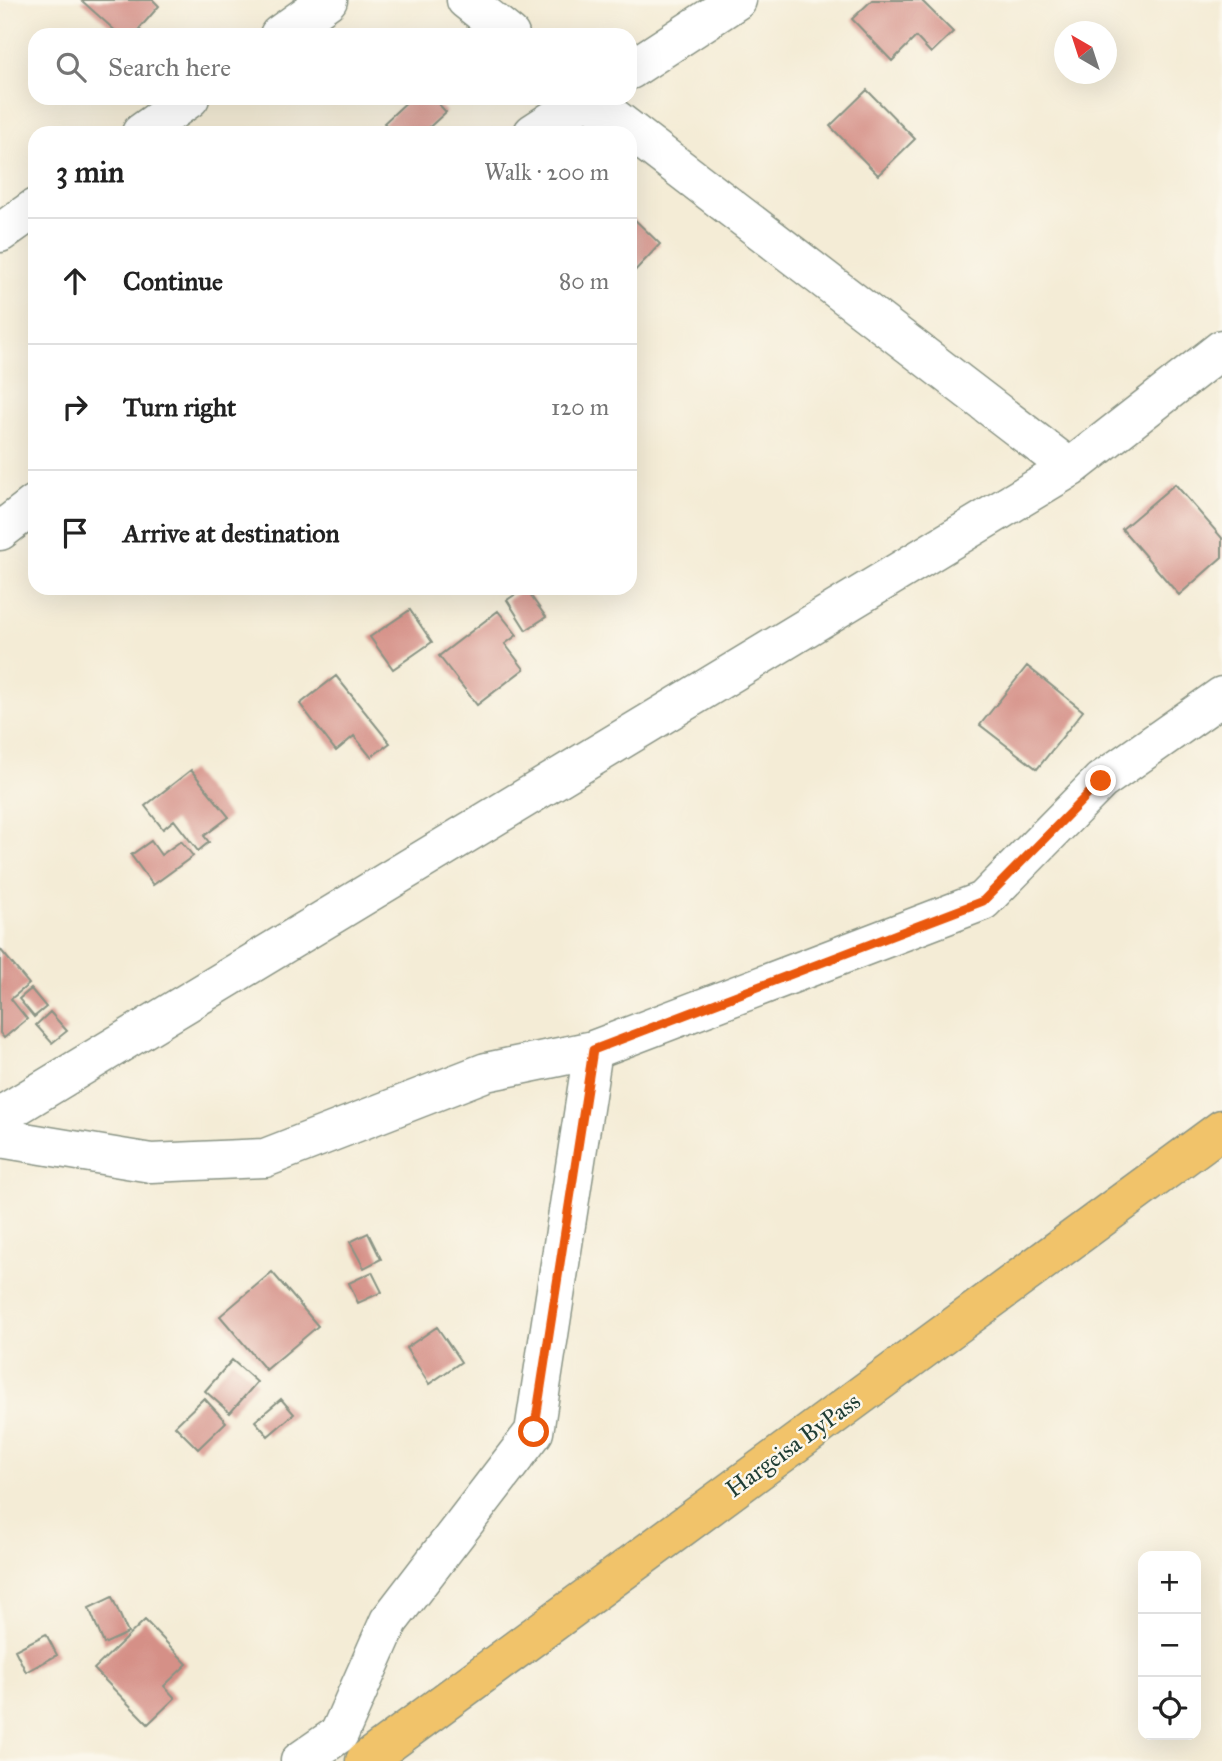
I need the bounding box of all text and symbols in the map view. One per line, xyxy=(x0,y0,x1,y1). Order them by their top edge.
north arrow xyxy=(1054,21,1117,84)
search box xyxy=(28,28,637,105)
icon: search xyxy=(52,48,90,86)
text: Search here xyxy=(108,51,231,83)
text: 3 min xyxy=(56,154,124,190)
text: Walk · 200 m xyxy=(484,158,609,186)
icon: ahead xyxy=(56,262,94,300)
text: Continue xyxy=(123,265,223,297)
text: 80 m xyxy=(559,267,609,295)
icon: right xyxy=(56,388,94,426)
text: Turn right xyxy=(123,391,236,423)
text: 120 m xyxy=(551,393,609,421)
icon: arrive xyxy=(56,514,94,552)
text: Arrive at destination xyxy=(123,517,340,549)
route end xyxy=(1085,765,1116,796)
street label: Hargeisa ByPass xyxy=(720,1386,866,1504)
route start xyxy=(518,1416,549,1447)
map controls xyxy=(1138,1551,1201,1740)
button: + xyxy=(1138,1551,1201,1614)
button: − xyxy=(1138,1614,1201,1677)
button: locate xyxy=(1138,1677,1201,1740)

